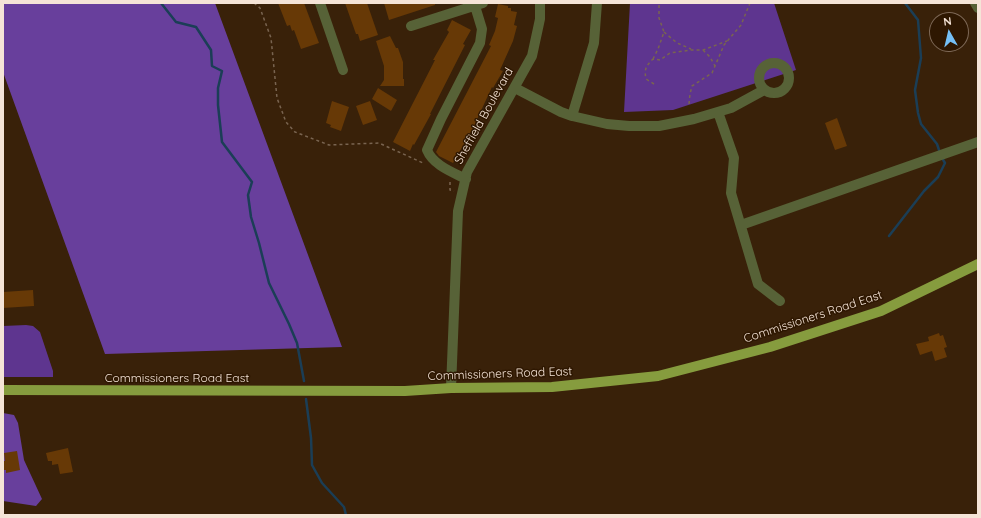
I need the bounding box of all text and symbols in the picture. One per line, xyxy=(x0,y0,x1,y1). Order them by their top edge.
north arrow xyxy=(929,12,969,52)
text: N xyxy=(942,14,952,29)
street label: Sheffield Boulevard xyxy=(452,65,516,167)
street label: Commissioners Road East xyxy=(742,288,884,346)
street label: Commissioners Road East xyxy=(427,364,573,384)
street label: Commissioners Road East xyxy=(105,371,249,385)

